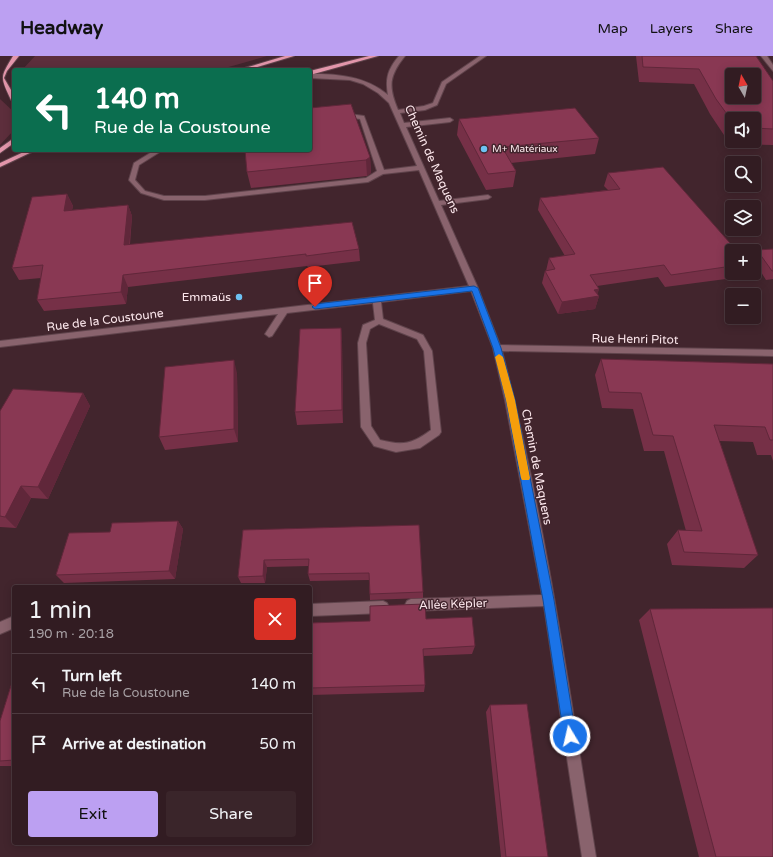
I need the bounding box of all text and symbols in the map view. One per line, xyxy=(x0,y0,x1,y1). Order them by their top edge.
text: Headway xyxy=(20,17,103,39)
text: Map xyxy=(598,20,628,37)
text: Layers xyxy=(650,20,693,37)
text: Share xyxy=(715,20,753,37)
north arrow xyxy=(725,68,761,104)
map controls xyxy=(725,68,761,324)
text: 140 m xyxy=(94,82,180,116)
icon: left xyxy=(28,84,80,136)
street label: Chemin de Maquens xyxy=(402,103,462,216)
button: sound xyxy=(725,112,761,148)
text: Rue de la Coustoune xyxy=(94,116,271,138)
place label: M+ Matériaux xyxy=(492,143,558,155)
marker: M+ Matériaux xyxy=(479,144,489,154)
button: search xyxy=(725,156,761,192)
button: layers xyxy=(725,200,761,236)
button: + xyxy=(725,244,761,280)
pin xyxy=(298,266,332,307)
icon: arrive xyxy=(304,272,326,294)
button: − xyxy=(725,288,761,324)
place label: Emmaüs xyxy=(182,290,231,304)
marker: Emmaüs xyxy=(234,292,244,302)
street label: Rue de la Coustoune xyxy=(46,306,164,334)
street label: Rue Henri Pitot xyxy=(592,331,679,347)
street label: Chemin de Maquens xyxy=(519,408,555,526)
text: 1 min xyxy=(28,596,92,625)
street label: Allée Képler xyxy=(419,596,488,612)
button: close xyxy=(254,598,296,640)
text: 190 m · 20:18 xyxy=(28,626,114,642)
text: Turn left xyxy=(62,667,122,685)
icon: left xyxy=(28,673,50,695)
text: 140 m xyxy=(250,675,296,693)
text: Rue de la Coustoune xyxy=(62,685,190,701)
position arrow xyxy=(549,715,591,757)
icon: arrive xyxy=(28,733,50,755)
text: Arrive at destination xyxy=(62,735,206,753)
text: 50 m xyxy=(259,735,296,753)
button: Exit xyxy=(28,791,158,837)
button: Share xyxy=(166,791,296,837)

